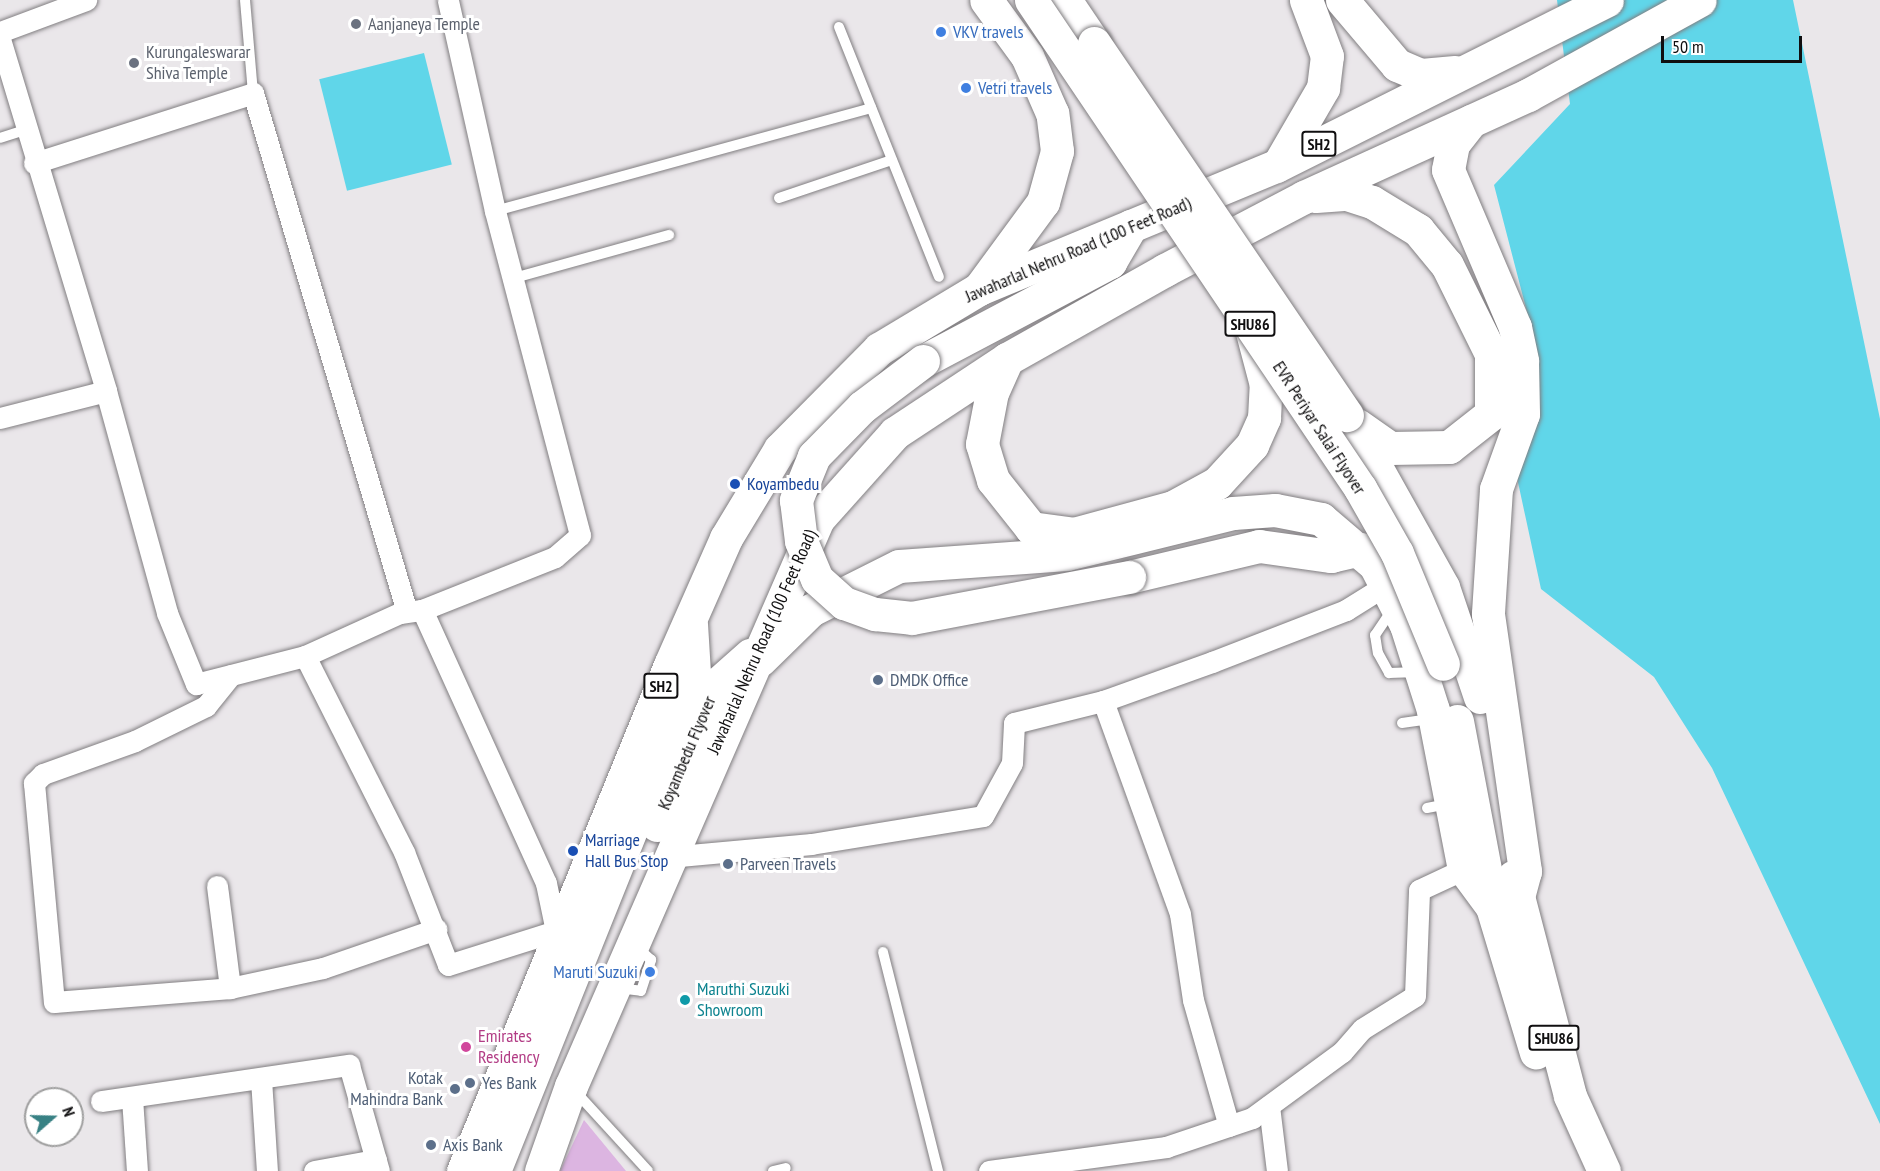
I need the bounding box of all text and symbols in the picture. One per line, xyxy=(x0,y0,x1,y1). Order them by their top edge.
place label: Aanjaneya Temple xyxy=(368,13,480,35)
marker: Aanjaneya Temple xyxy=(349,17,363,31)
place label: VKV travels xyxy=(953,21,1024,43)
scale bar xyxy=(1664,24,1805,62)
marker: VKV travels xyxy=(934,25,948,39)
text: 50 m xyxy=(1672,35,1704,58)
place label: Kurungaleswarar Shiva Temple xyxy=(146,42,251,84)
marker: Kurungaleswarar Shiva Temple xyxy=(127,56,141,70)
place label: Vetri travels xyxy=(978,77,1052,99)
marker: Vetri travels xyxy=(959,81,973,95)
road number: SH2 xyxy=(1301,131,1337,157)
street label: Jawaharlal Nehru Road (100 Feet Road) xyxy=(962,193,1194,307)
road number: SHU86 xyxy=(1223,311,1277,337)
street label: EVR Periyar Salai Flyover xyxy=(1268,357,1370,499)
place label: Koyambedu xyxy=(747,473,819,495)
marker: Koyambedu xyxy=(728,477,742,491)
street label: Jawaharlal Nehru Road (100 Feet Road) xyxy=(703,527,821,757)
place label: DMDK Office xyxy=(890,669,969,691)
road number: SH2 xyxy=(643,673,679,699)
marker: DMDK Office xyxy=(871,673,885,687)
street label: Koyambedu Flyover xyxy=(653,693,721,813)
place label: Marriage Hall Bus Stop xyxy=(585,830,668,872)
marker: Marriage Hall Bus Stop xyxy=(566,844,580,858)
place label: Parveen Travels xyxy=(740,853,837,875)
marker: Parveen Travels xyxy=(721,857,735,871)
place label: Maruti Suzuki xyxy=(553,961,638,983)
marker: Maruti Suzuki xyxy=(643,965,657,979)
place label: Maruthi Suzuki Showroom xyxy=(697,979,790,1022)
marker: Maruthi Suzuki Showroom xyxy=(678,993,692,1007)
road number: SHU86 xyxy=(1527,1025,1581,1051)
place label: Emirates Residency xyxy=(478,1026,539,1068)
marker: Emirates Residency xyxy=(459,1040,473,1054)
place label: Kotak Mahindra Bank xyxy=(350,1068,443,1110)
place label: Yes Bank xyxy=(482,1072,537,1094)
marker: Yes Bank xyxy=(463,1076,477,1090)
marker: Kotak Mahindra Bank xyxy=(448,1082,462,1096)
north arrow xyxy=(24,1087,84,1147)
text: N xyxy=(58,1104,80,1119)
place label: Axis Bank xyxy=(443,1134,503,1156)
marker: Axis Bank xyxy=(424,1138,438,1152)

